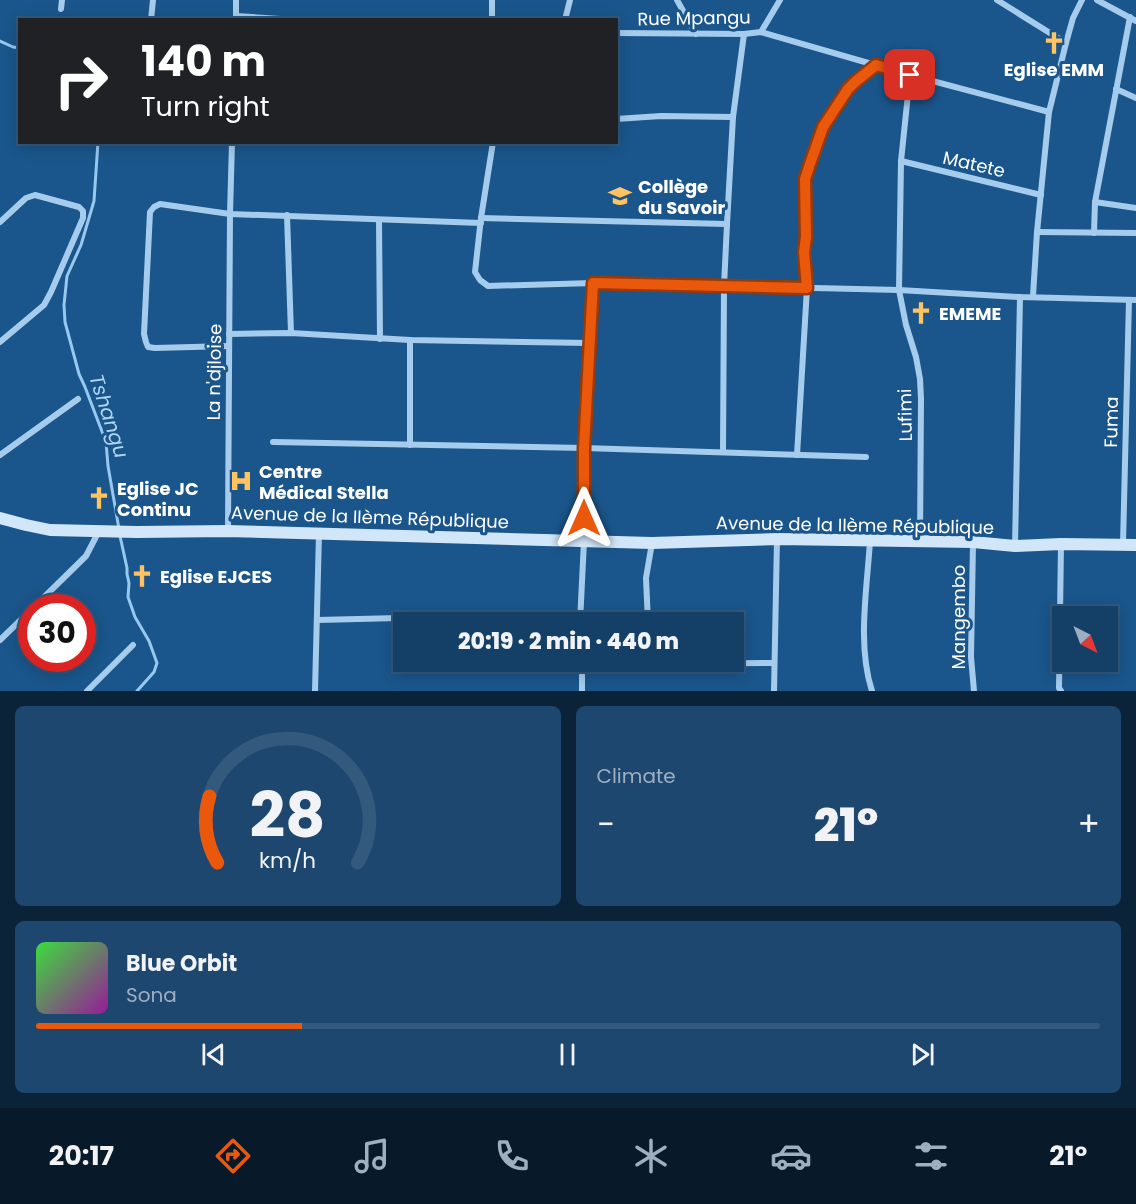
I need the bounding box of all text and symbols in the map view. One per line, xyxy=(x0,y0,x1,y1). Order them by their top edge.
street label: Rue Mpangu xyxy=(637,5,751,31)
church icon: Eglise EMM xyxy=(1041,30,1067,56)
text: 140 m xyxy=(141,32,266,91)
icon: right xyxy=(42,42,120,120)
pin xyxy=(884,49,935,100)
place label: Eglise EMM xyxy=(1004,57,1104,82)
icon: arrive xyxy=(893,58,926,91)
text: Turn right xyxy=(141,88,270,125)
street label: Matete xyxy=(940,145,1008,183)
place label: Collège du Savoir xyxy=(638,174,726,220)
school or university icon: Collège du Savoir xyxy=(607,183,633,209)
church icon: EMEME xyxy=(908,300,934,326)
place label: EMEME xyxy=(939,301,1001,326)
street label: La n'djloise xyxy=(201,323,227,421)
water label: Tshangu xyxy=(82,370,136,462)
street label: Lufimi xyxy=(892,388,918,442)
street label: Fuma xyxy=(1098,396,1124,448)
place label: Centre Médical Stella xyxy=(259,459,389,505)
hospital icon: Centre Médical Stella xyxy=(228,468,254,494)
place label: Eglise JC Continu xyxy=(117,476,199,522)
church icon: Eglise JC Continu xyxy=(86,485,112,511)
position arrow xyxy=(552,486,616,550)
street label: Avenue de la IIème République xyxy=(231,500,509,534)
street label: Avenue de la IIème République xyxy=(716,510,994,540)
church icon: Eglise EJCES xyxy=(129,563,155,589)
place label: Eglise EJCES xyxy=(160,564,272,589)
street label: Mangembo xyxy=(946,565,971,669)
speed limit sign: 30 xyxy=(18,594,96,672)
north arrow xyxy=(1052,606,1118,672)
map controls xyxy=(1052,606,1118,672)
text: 20:19 · 2 min · 440 m xyxy=(458,626,679,657)
text: Climate xyxy=(597,762,676,790)
text: 28 xyxy=(250,771,326,859)
text: 21° xyxy=(814,794,878,857)
text: − xyxy=(597,801,615,848)
text: + xyxy=(1077,801,1100,848)
text: km/h xyxy=(259,845,316,876)
text: Blue Orbit xyxy=(126,948,237,979)
text: Sona xyxy=(126,981,177,1009)
icon: previous xyxy=(197,1038,230,1071)
icon: pause xyxy=(551,1038,584,1071)
icon: next xyxy=(906,1038,939,1071)
icon: directions xyxy=(212,1135,254,1177)
icon: music xyxy=(351,1135,393,1177)
icon: phone xyxy=(491,1135,533,1177)
icon: climate xyxy=(630,1135,672,1177)
icon: car xyxy=(770,1135,812,1177)
icon: filters xyxy=(910,1135,952,1177)
text: 20:17 xyxy=(49,1137,114,1174)
text: 21° xyxy=(1049,1137,1087,1174)

